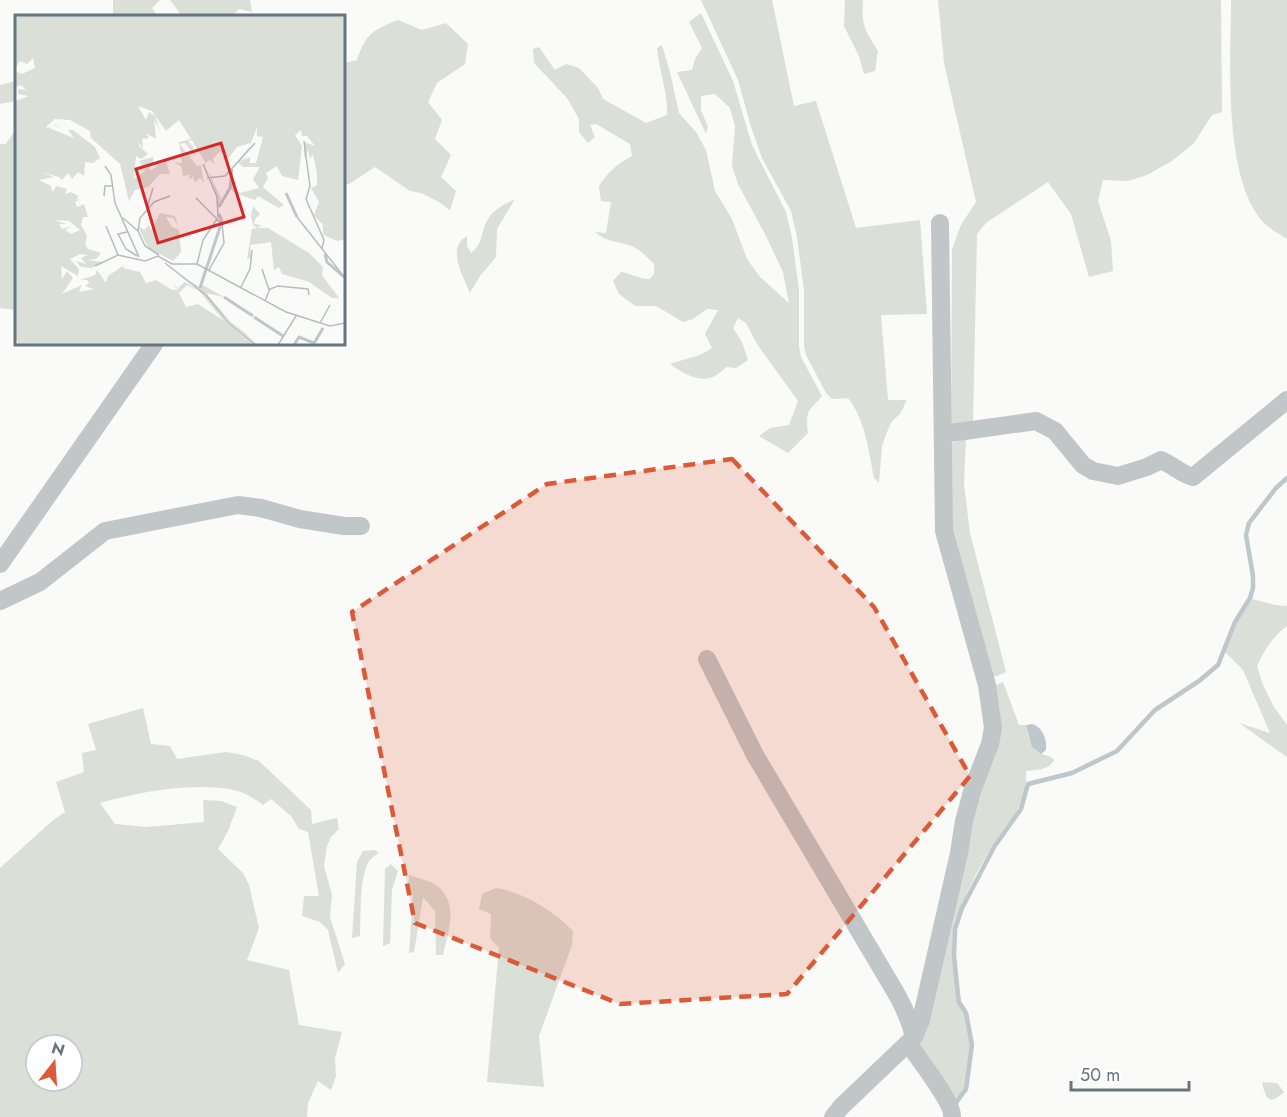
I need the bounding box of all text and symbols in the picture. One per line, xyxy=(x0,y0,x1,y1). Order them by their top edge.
inset map xyxy=(15,15,345,345)
north arrow xyxy=(24,1033,84,1093)
text: N xyxy=(49,1036,68,1062)
scale bar xyxy=(1071,1054,1190,1092)
text: 50 m xyxy=(1080,1062,1120,1088)

